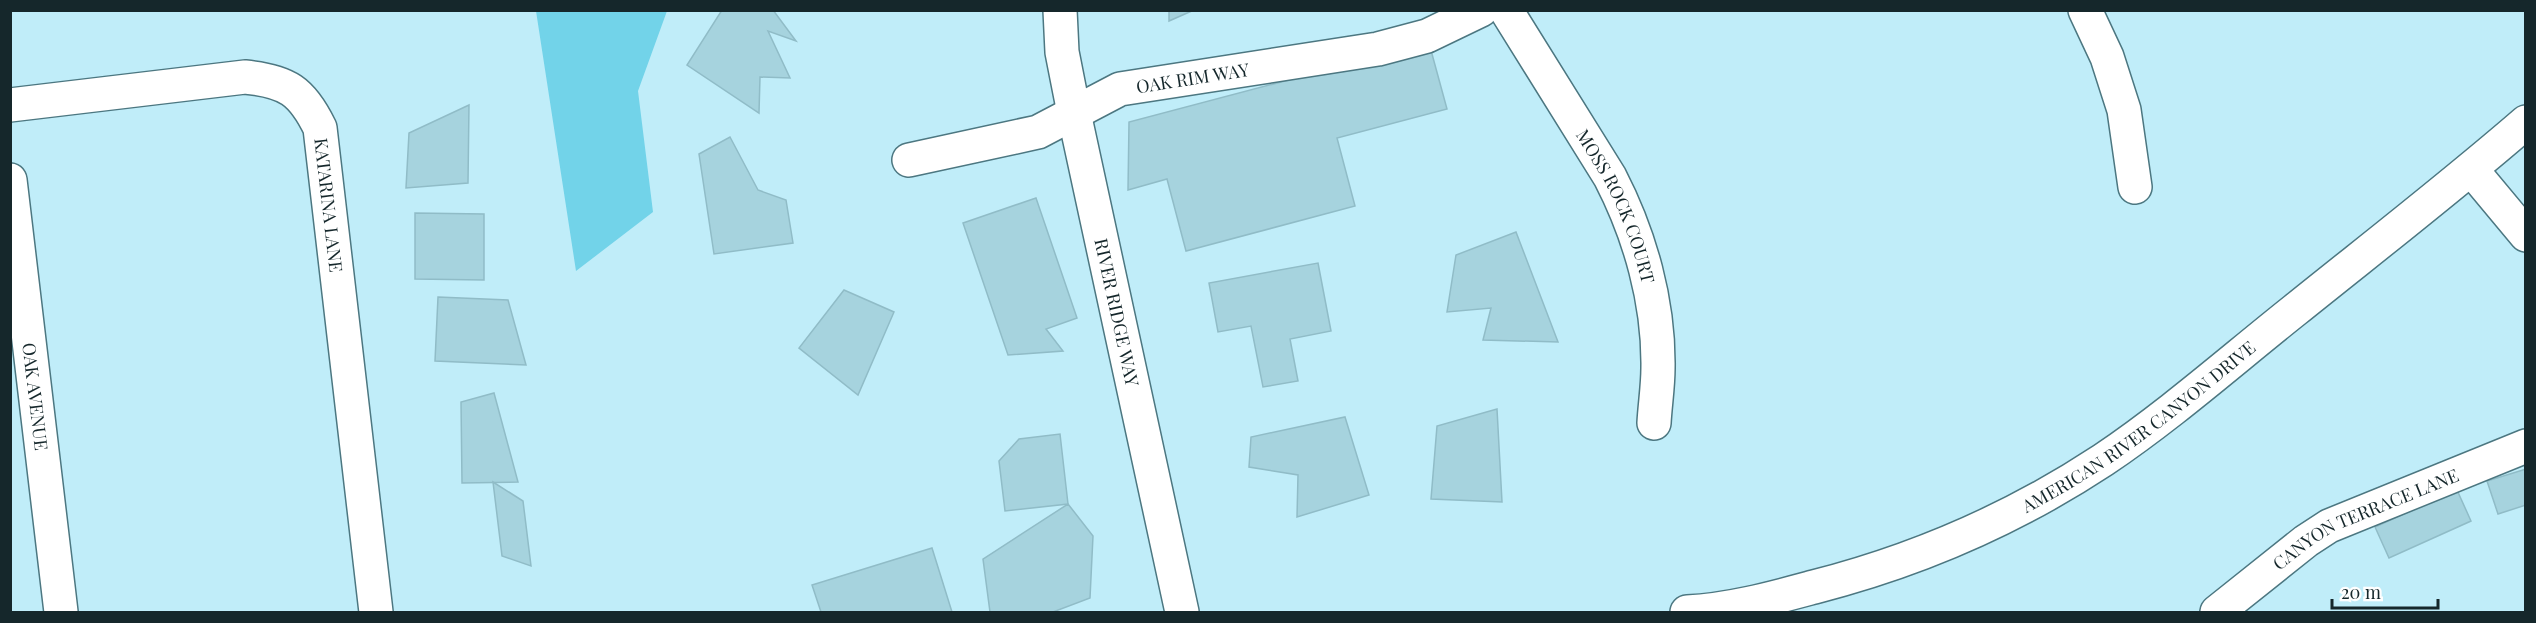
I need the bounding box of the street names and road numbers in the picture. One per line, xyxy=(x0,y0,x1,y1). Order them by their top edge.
street label: OAK RIM WAY xyxy=(1134,57,1251,98)
street label: MOSS ROCK COURT xyxy=(1571,125,1661,285)
street label: KATARINA LANE xyxy=(309,137,349,274)
street label: RIVER RIDGE WAY xyxy=(1089,236,1145,389)
street label: AMERICAN RIVER CANYON DRIVE xyxy=(2017,335,2260,518)
street label: OAK AVENUE xyxy=(17,341,54,452)
street label: CANYON TERRACE LANE xyxy=(2267,463,2462,575)

